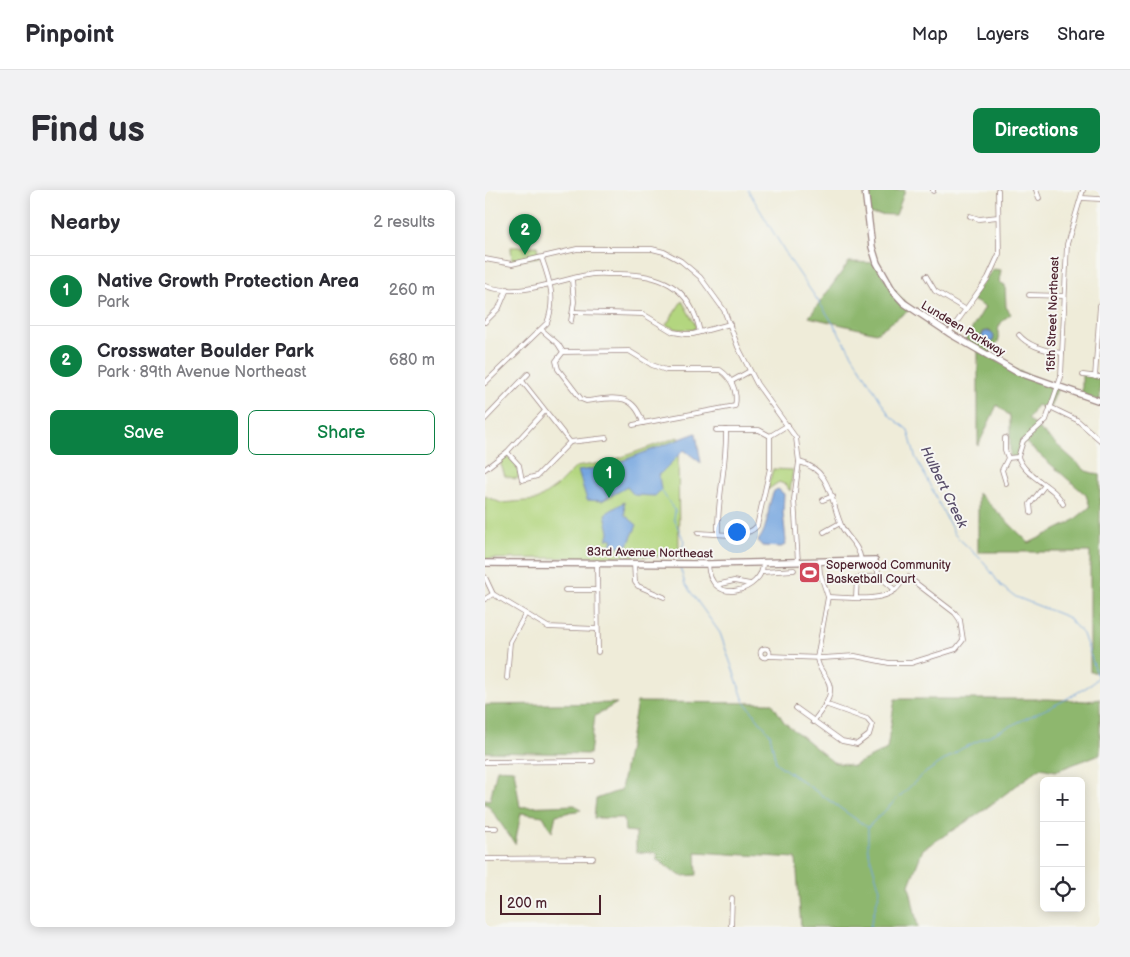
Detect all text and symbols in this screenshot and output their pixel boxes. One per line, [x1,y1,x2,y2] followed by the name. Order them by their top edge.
[25,20,114,49] text: Pinpoint
[912,24,948,45] text: Map
[976,24,1029,45] text: Layers
[1057,24,1105,45] text: Share
[973,108,1100,153] button: Directions
[30,109,145,152] text: Find us
[50,210,120,235] text: Nearby
[373,213,435,232] text: 2 results
[509,214,541,255] pin: 2
[1043,256,1063,372] street label: 15th Street Northeast
[97,270,359,293] text: Native Growth Protection Area
[63,281,69,300] text: 1
[389,281,435,300] text: 260 m
[97,293,129,312] text: Park
[918,298,1008,360] street label: Lundeen Parkway
[97,340,314,363] text: Crosswater Boulder Park
[61,351,71,370] text: 2
[389,351,435,370] text: 680 m
[97,363,306,382] text: Park · 89th Avenue Northeast
[50,410,238,455] button: Save
[248,410,435,455] button: Share
[917,443,972,532] water label: Hulbert Creek
[593,457,625,498] pin: 1
[724,519,750,545] your location
[587,544,714,562] street label: 83rd Avenue Northeast
[826,558,951,587] place label: Soperwood Community Basketball Court
[798,560,822,584] sports icon: Soperwood Community Basketball Court
[1040,777,1085,912] map controls
[1040,777,1085,822] button: +
[1040,822,1085,867] button: −
[1040,867,1085,912] button: locate
[500,892,601,915] scale bar
[507,895,547,912] text: 200 m

